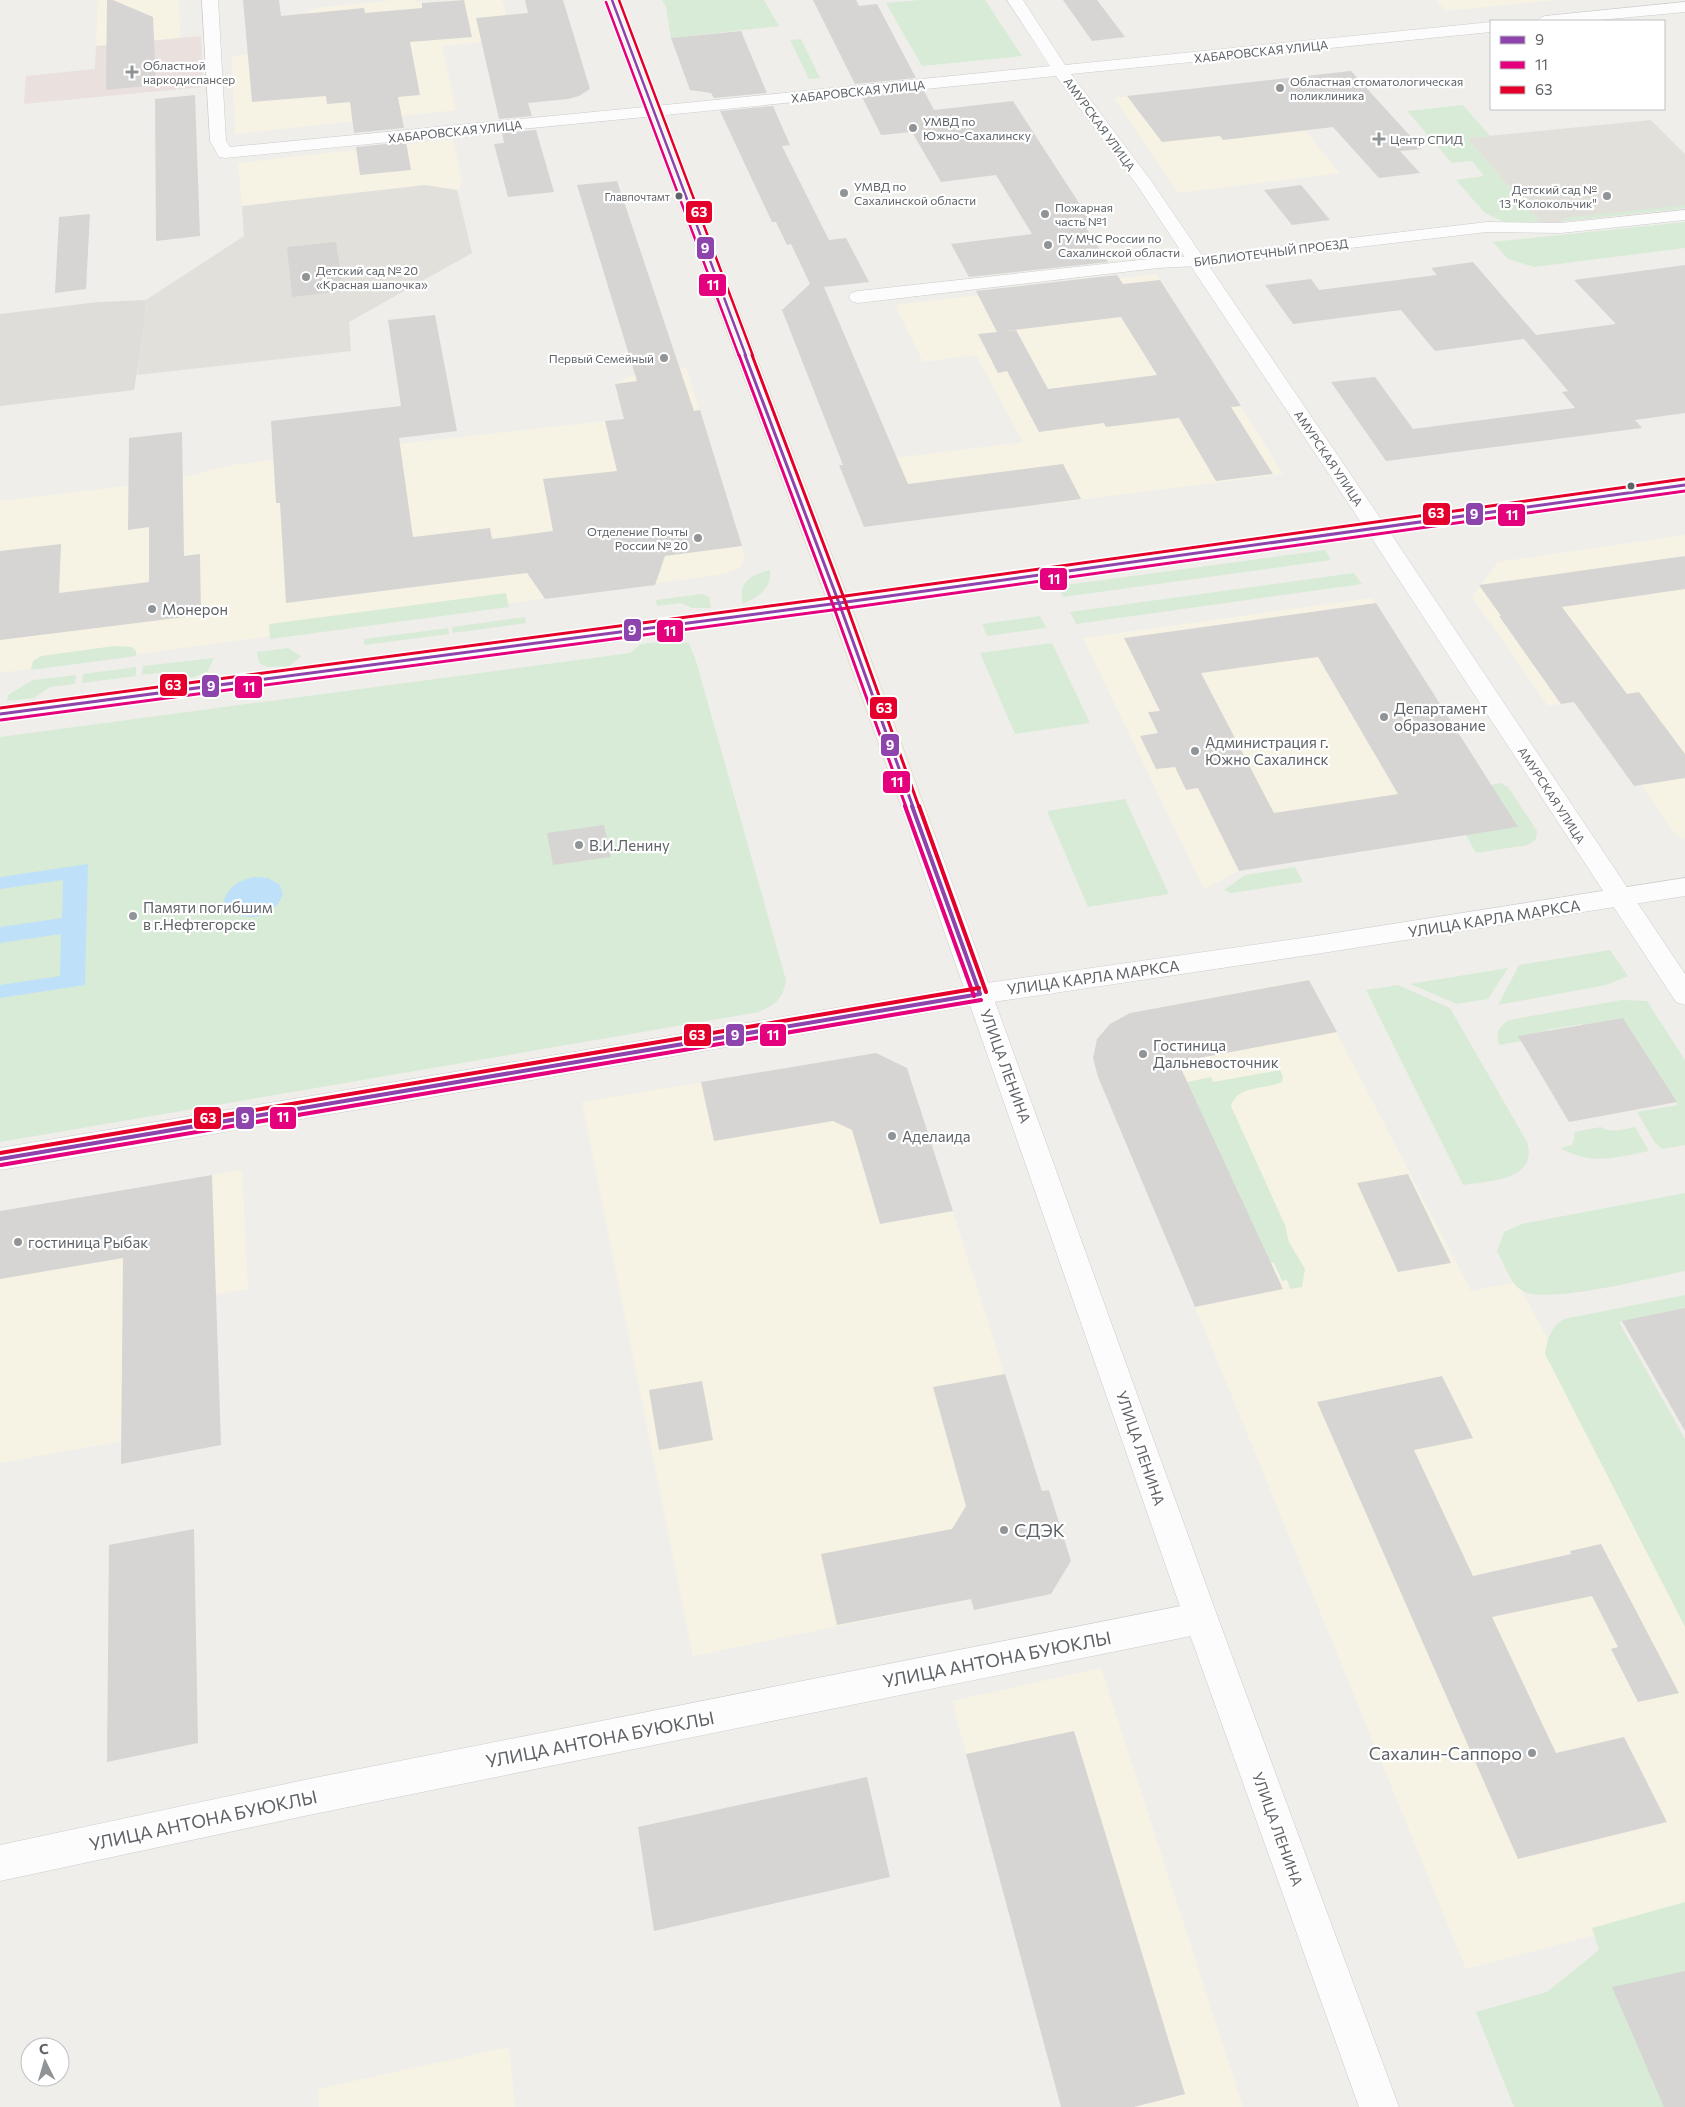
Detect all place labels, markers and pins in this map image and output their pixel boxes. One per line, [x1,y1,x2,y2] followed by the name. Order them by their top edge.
[143,58,235,86] place label: Областной наркодиспансер
[125,65,139,79] marker: Областной наркодиспансер
[1290,74,1463,102] place label: Областная стоматологическая поликлиника
[1274,82,1286,94] marker: Областная стоматологическая поликлиника
[923,114,1031,142] place label: УМВД по Южно-Сахалинску
[907,122,919,134] marker: УМВД по Южно-Сахалинску
[1372,132,1386,146] marker: Центр СПИД
[1390,132,1464,146] place label: Центр СПИД
[854,179,976,207] place label: УМВД по Сахалинской области
[1499,182,1597,210] place label: Детский сад № 13 "Колокольчик"
[838,187,850,199] marker: УМВД по Сахалинской области
[604,190,670,203] place label: Главпочтамт
[1601,190,1613,202] marker: Детский сад № 13 "Колокольчик"
[674,191,684,201] marker: Главпочтамт
[1055,200,1113,228] place label: Пожарная часть №1
[1039,208,1051,220] marker: Пожарная часть №1
[1058,231,1180,259] place label: ГУ МЧС России по Сахалинской области
[1042,239,1054,251] marker: ГУ МЧС России по Сахалинской области
[316,263,428,291] place label: Детский сад № 20 «Красная шапочка»
[300,271,312,283] marker: Детский сад № 20 «Красная шапочка»
[549,351,654,365] place label: Первый Семейный
[658,352,670,364] marker: Первый Семейный
[1626,481,1636,491] unlabelled marker
[587,524,688,552] place label: Отделение Почты России № 20
[692,532,704,544] marker: Отделение Почты России № 20
[162,600,228,618] place label: Монерон
[146,603,158,615] marker: Монерон
[1394,699,1488,734] place label: Департамент образование
[1378,711,1390,723] marker: Департамент образование
[1205,733,1329,768] place label: Администрация г. Южно Сахалинск
[1189,745,1201,757] marker: Администрация г. Южно Сахалинск
[589,836,670,854] place label: В.И.Ленину
[573,839,585,851] marker: В.И.Ленину
[143,898,273,933] place label: Памяти погибшим в г.Нефтегорске
[127,910,139,922] marker: Памяти погибшим в г.Нефтегорске
[1153,1036,1279,1071] place label: Гостиница Дальневосточник
[1137,1048,1149,1060] marker: Гостиница Дальневосточник
[902,1127,971,1145] place label: Аделаида
[886,1130,898,1142] marker: Аделаида
[28,1233,148,1251] place label: гостиница Рыбак
[12,1236,24,1248] marker: гостиница Рыбак
[1014,1519,1065,1541] place label: СДЭК
[998,1524,1010,1536] marker: СДЭК
[1369,1742,1522,1764] place label: Сахалин-Саппоро
[1526,1747,1538,1759] marker: Сахалин-Саппоро

